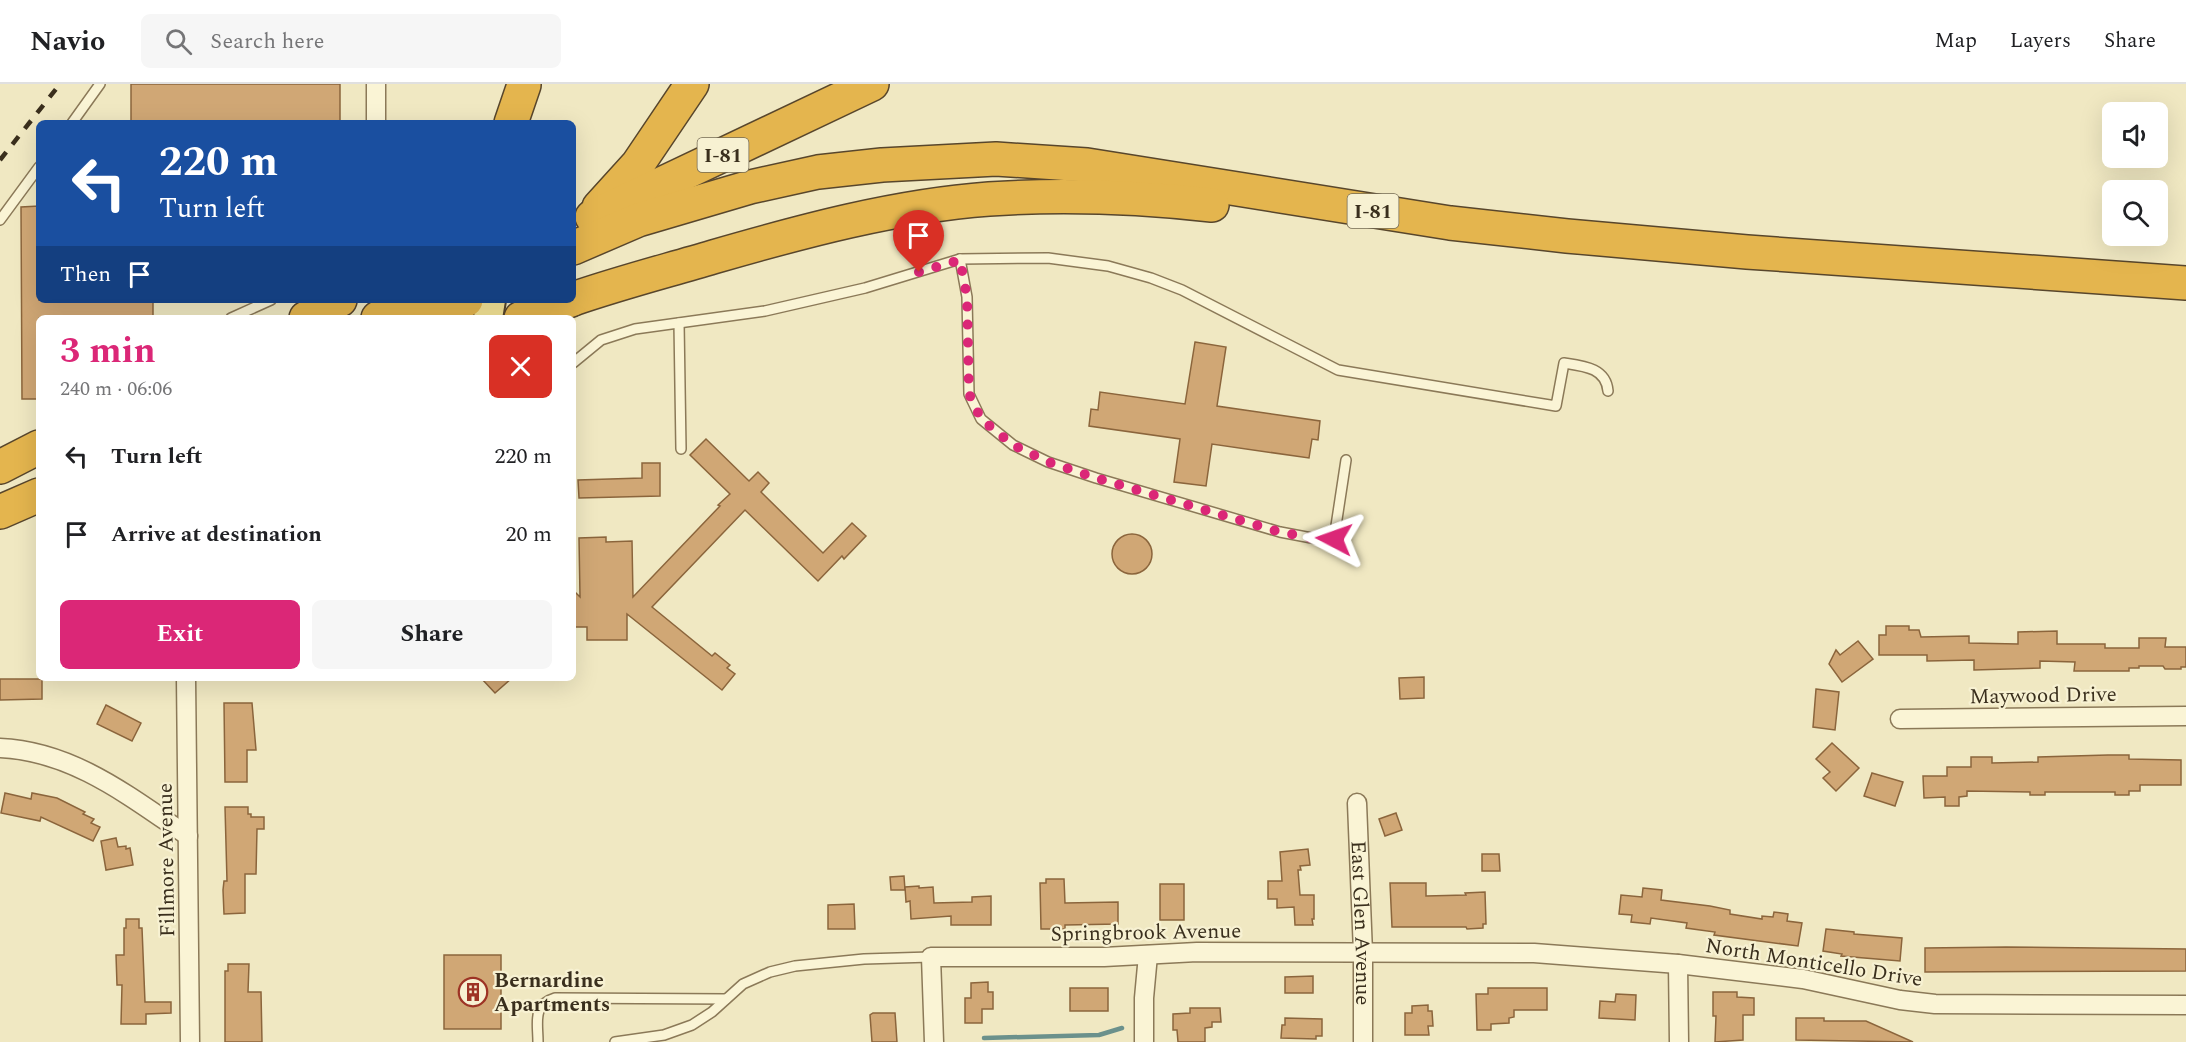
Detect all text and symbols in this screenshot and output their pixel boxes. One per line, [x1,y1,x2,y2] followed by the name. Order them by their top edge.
[141,14,561,68] search box
[30,20,105,63] text: Navio
[162,25,195,58] icon: search
[210,25,324,58] text: Search here
[1935,25,1977,57] text: Map
[2010,25,2071,57] text: Layers
[2104,25,2156,57] text: Share
[2102,102,2168,246] map controls
[2102,102,2168,168] button: sound
[159,131,278,194] text: 220 m
[698,138,748,172] road number: I-81
[60,144,138,222] icon: left
[2102,180,2168,246] button: search
[159,188,265,230] text: Turn left
[1348,194,1398,228] road number: I-81
[893,210,944,272] pin
[902,219,935,252] icon: arrive
[60,258,111,291] text: Then
[123,258,156,291] icon: arrive
[60,324,156,379] text: 3 min
[489,335,552,398] button: close
[60,374,172,404] text: 240 m · 06:06
[60,440,93,473] icon: left
[111,440,203,473] text: Turn left
[495,440,552,473] text: 220 m
[1302,507,1366,571] position arrow
[60,518,93,551] icon: arrive
[111,518,322,551] text: Arrive at destination
[506,518,552,551] text: 20 m
[60,600,300,669] button: Exit
[312,600,552,669] button: Share
[1969,679,2117,713] street label: Maywood Drive
[150,783,184,937] street label: Fillmore Avenue
[1342,840,1378,1005] street label: East Glen Avenue
[1050,915,1242,951] street label: Springbrook Avenue
[1703,930,1925,996] street label: North Monticello Drive
[494,965,610,1021] place label: Bernardine Apartments
[457,976,489,1008] building icon: Bernardine Apartments

